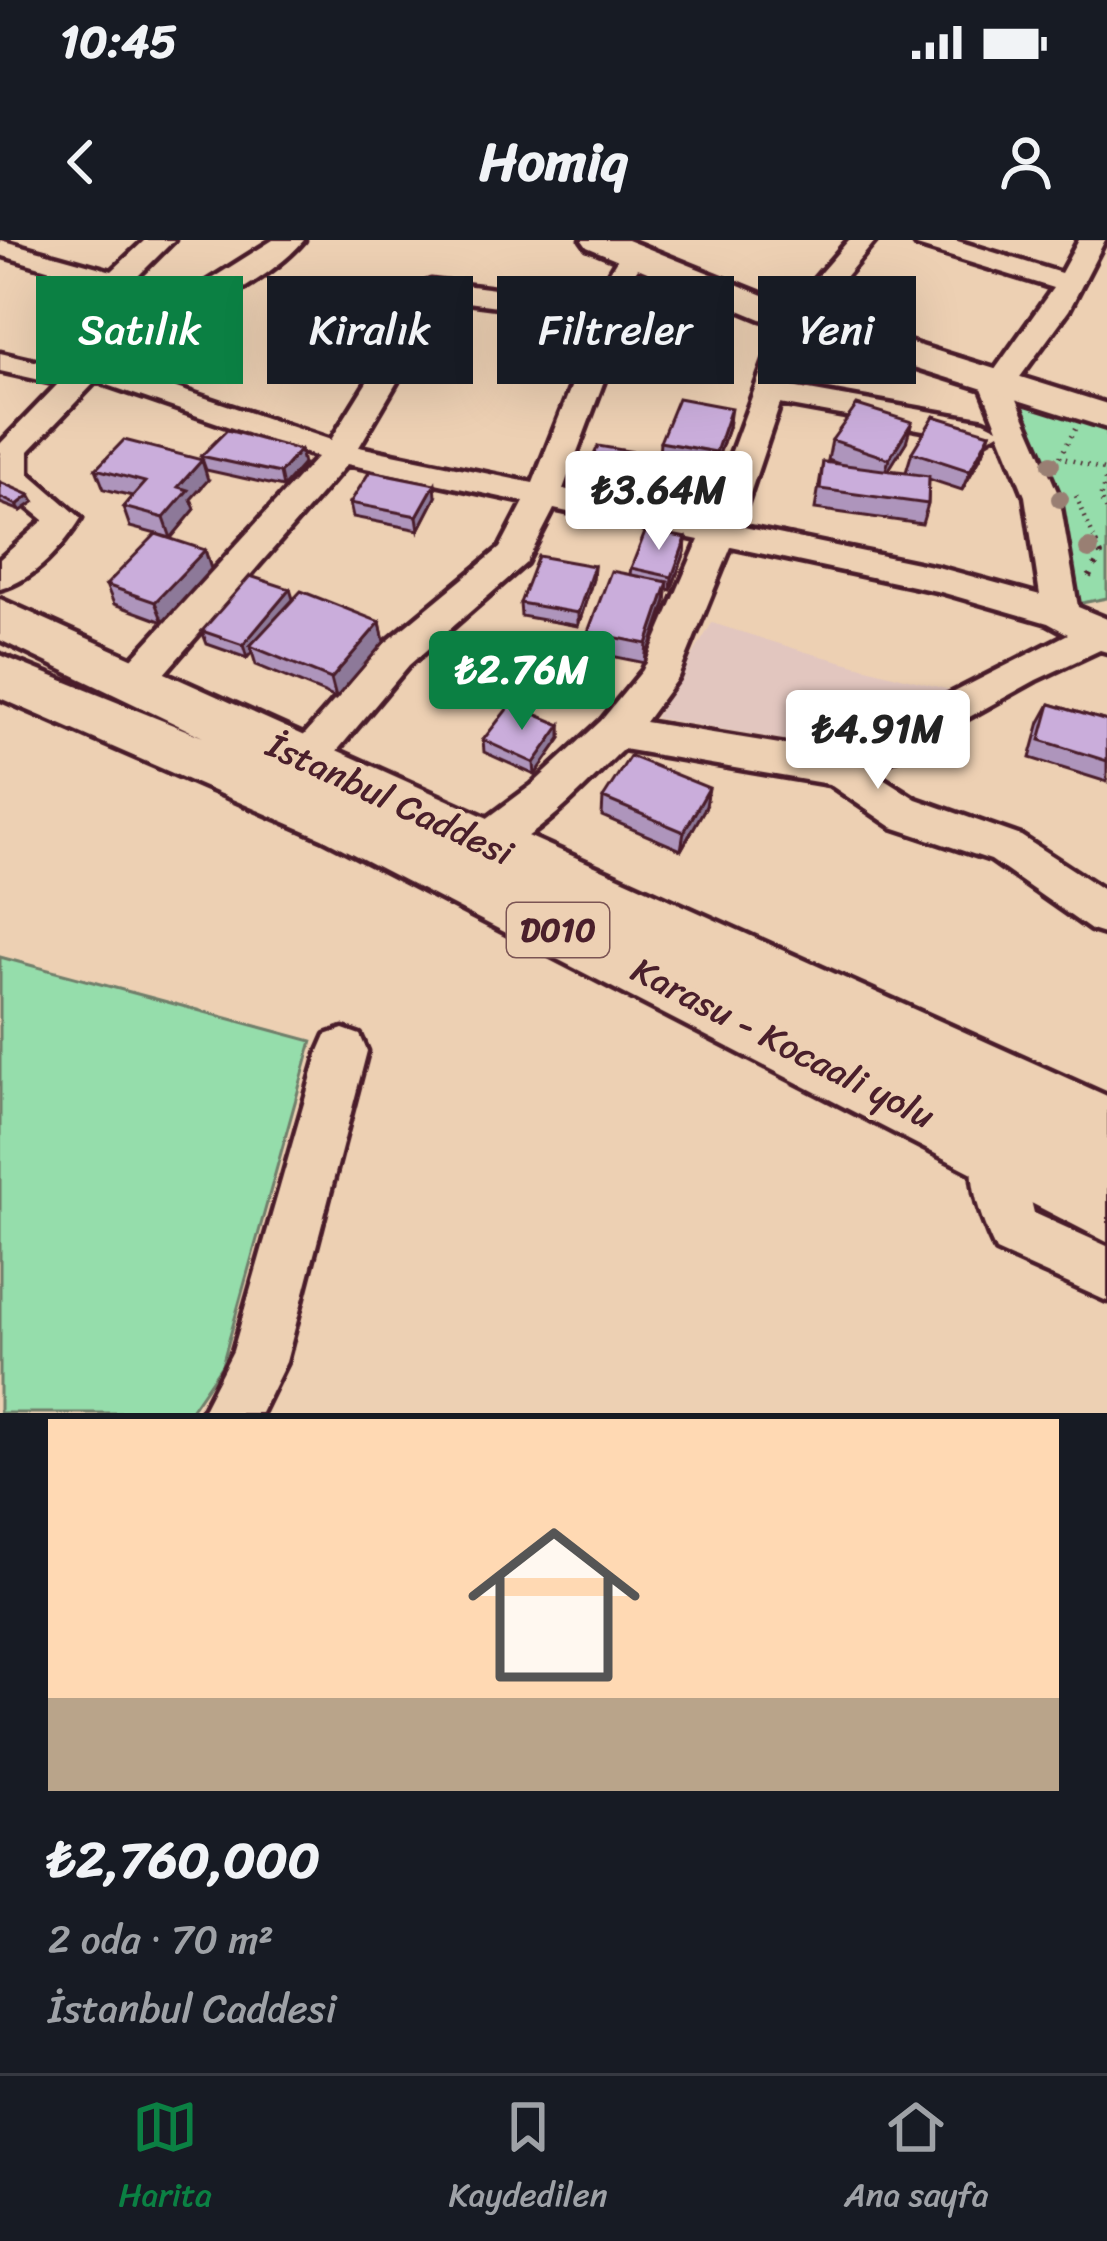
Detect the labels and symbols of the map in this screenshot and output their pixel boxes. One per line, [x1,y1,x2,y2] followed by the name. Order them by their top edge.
[561,451,757,553] pin: ₺3.64M
[424,631,620,733] pin: ₺2.76M
[780,690,976,792] pin: ₺4.91M
[255,713,525,885] street label: İstanbul Caddesi
[507,903,609,957] road number: D010
[620,939,946,1147] street label: Karasu - Kocaali yolu

